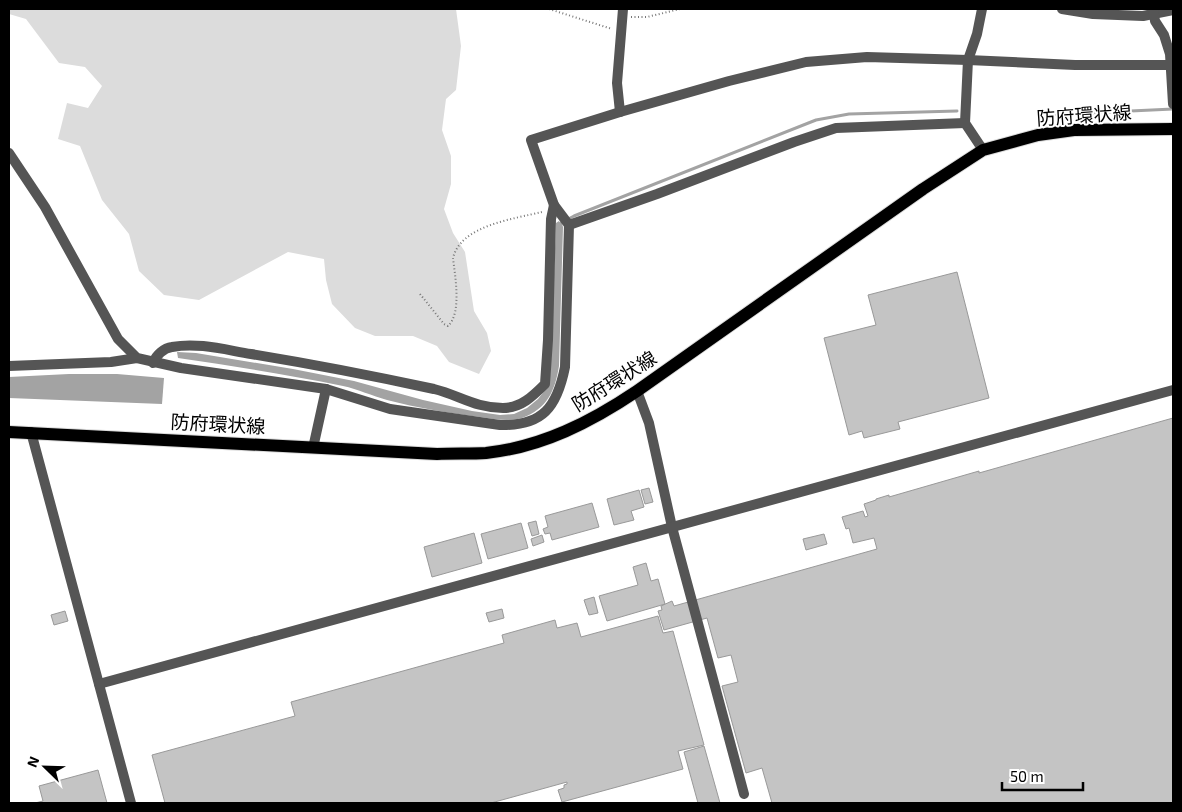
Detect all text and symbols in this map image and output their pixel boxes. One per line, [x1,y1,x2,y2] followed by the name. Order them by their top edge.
[1036,100,1132,129] street label: 防府環状線
[567,346,660,416] street label: 防府環状線
[170,410,266,437] street label: 防府環状線
[20,742,70,792] north arrow
[23,754,42,770] text: N
[1002,760,1083,792] scale bar
[1010,767,1044,785] text: 50 m

